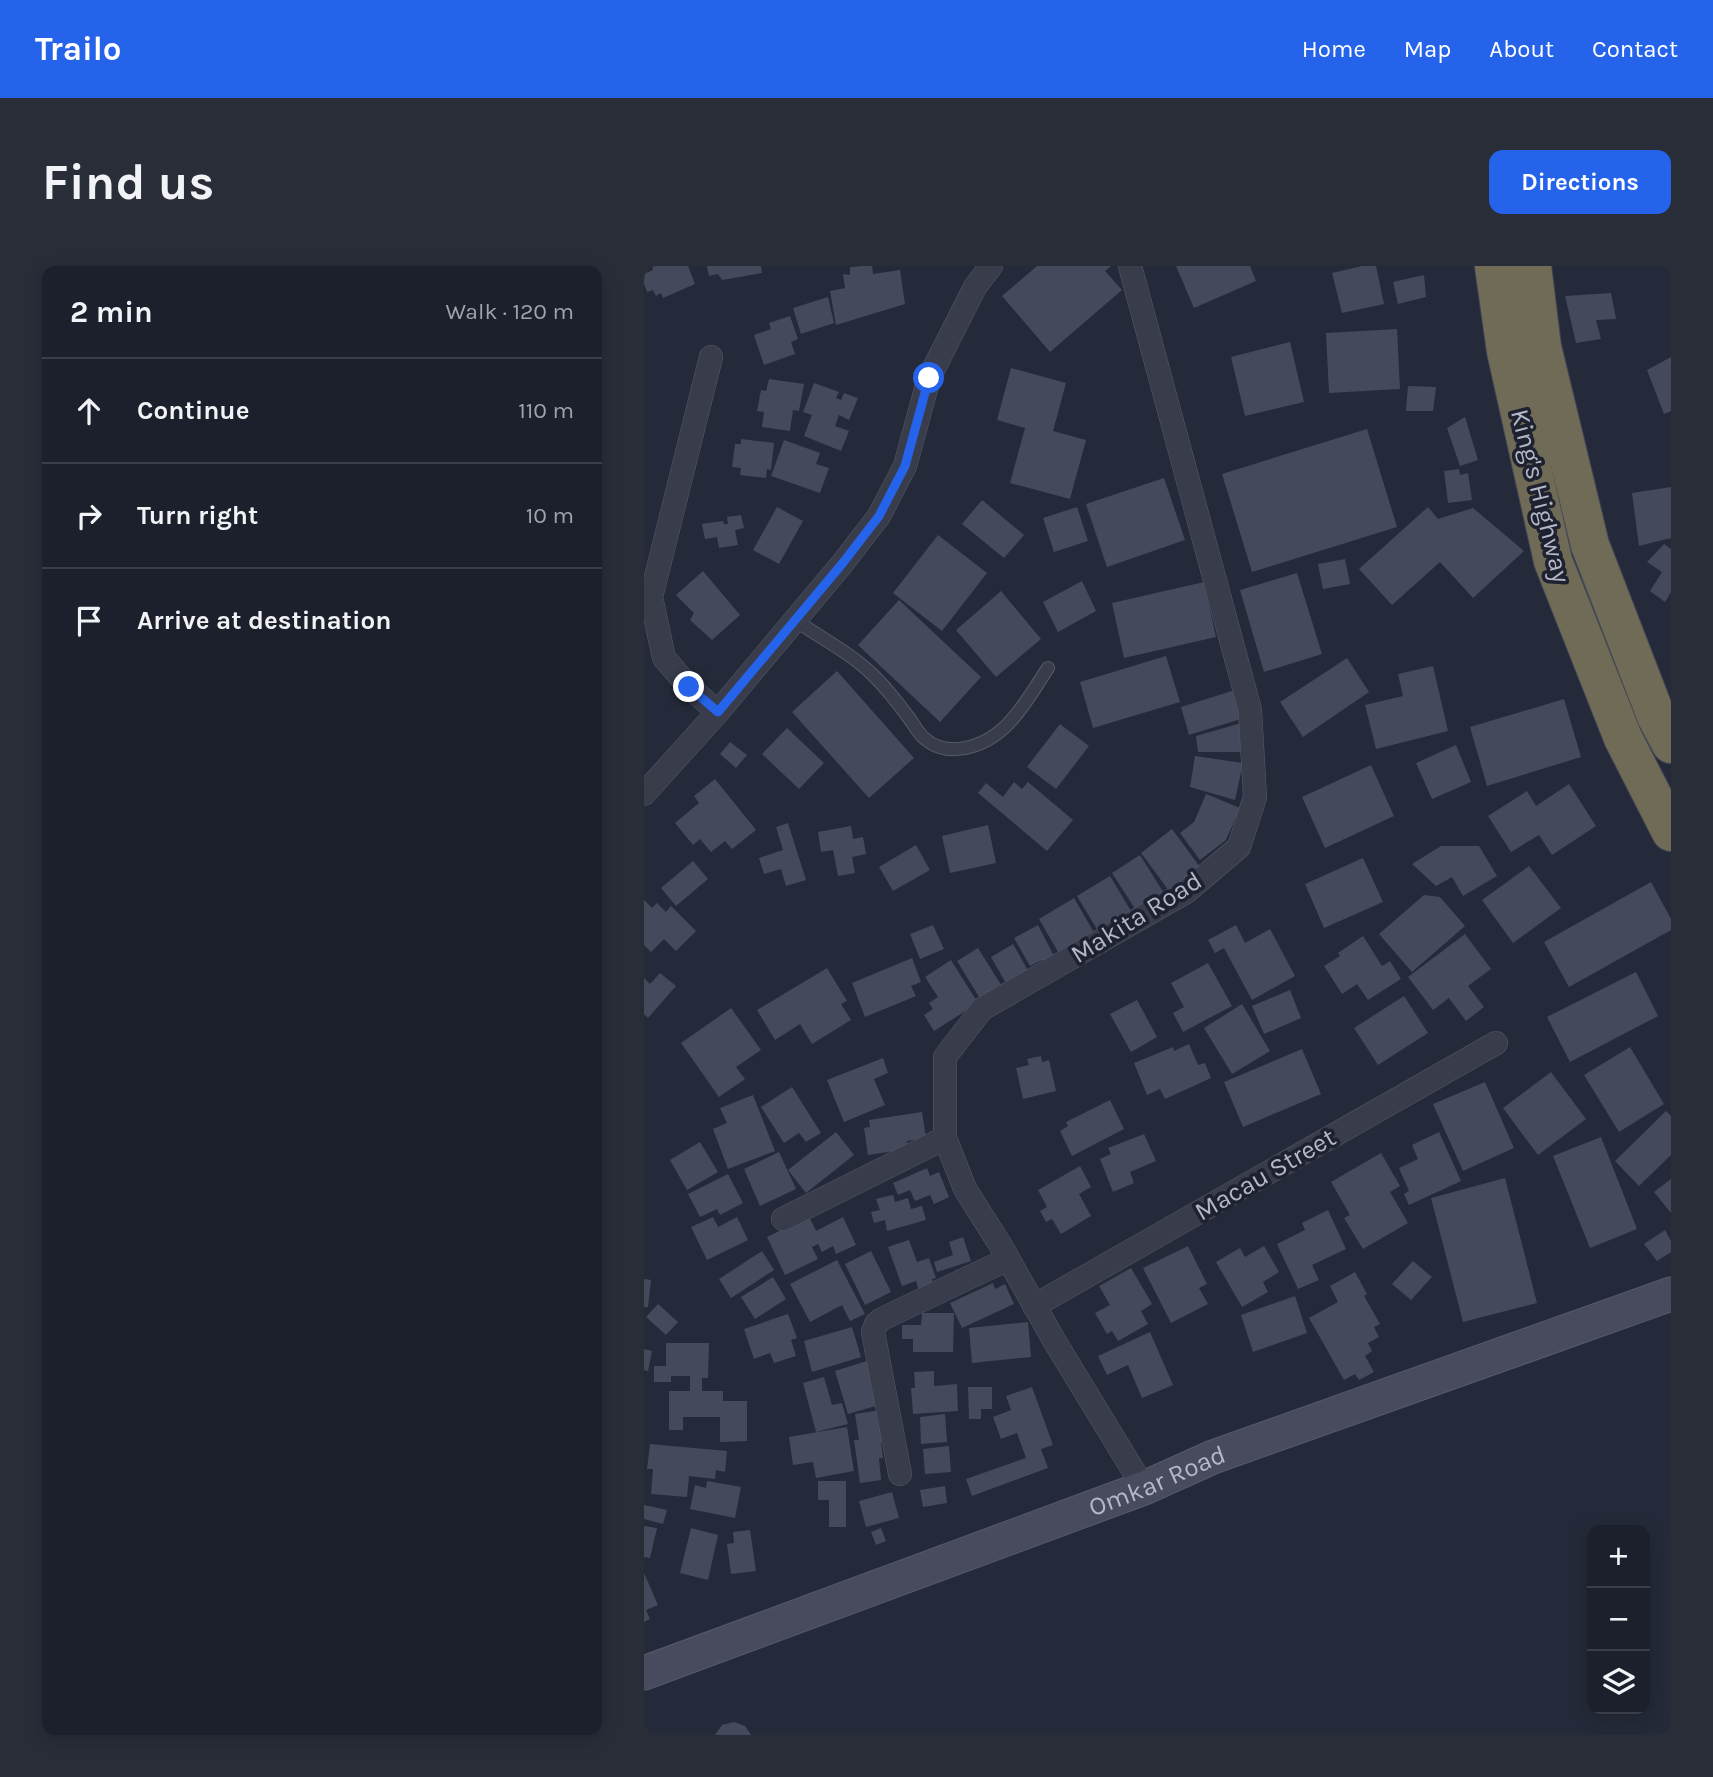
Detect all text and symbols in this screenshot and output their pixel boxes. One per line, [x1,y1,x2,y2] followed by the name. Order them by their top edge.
[35,30,122,68] text: Trailo
[1302,35,1366,63] text: Home
[1404,35,1451,63] text: Map
[1489,35,1554,63] text: About
[1592,35,1678,63] text: Contact
[1489,150,1671,214] button: Directions
[42,154,214,211] text: Find us
[70,294,153,330] text: 2 min
[446,298,574,325] text: Walk · 120 m
[913,362,944,393] route start
[70,392,108,430] icon: ahead
[137,395,249,426] text: Continue
[518,397,574,424] text: 110 m
[1504,406,1577,586] street label: King's Highway
[70,497,108,535] icon: right
[137,500,258,531] text: Turn right
[526,502,574,529] text: 10 m
[70,602,108,640] icon: arrive
[137,605,391,636] text: Arrive at destination
[673,671,704,702] route end
[1065,865,1208,970] street label: Makita Road
[1189,1122,1341,1227] street label: Macau Street
[1084,1439,1230,1523] street label: Omkar Road
[1587,1525,1650,1714] map controls
[1587,1525,1650,1588] button: +
[1587,1588,1650,1651] button: −
[1587,1651,1650,1714] button: layers

